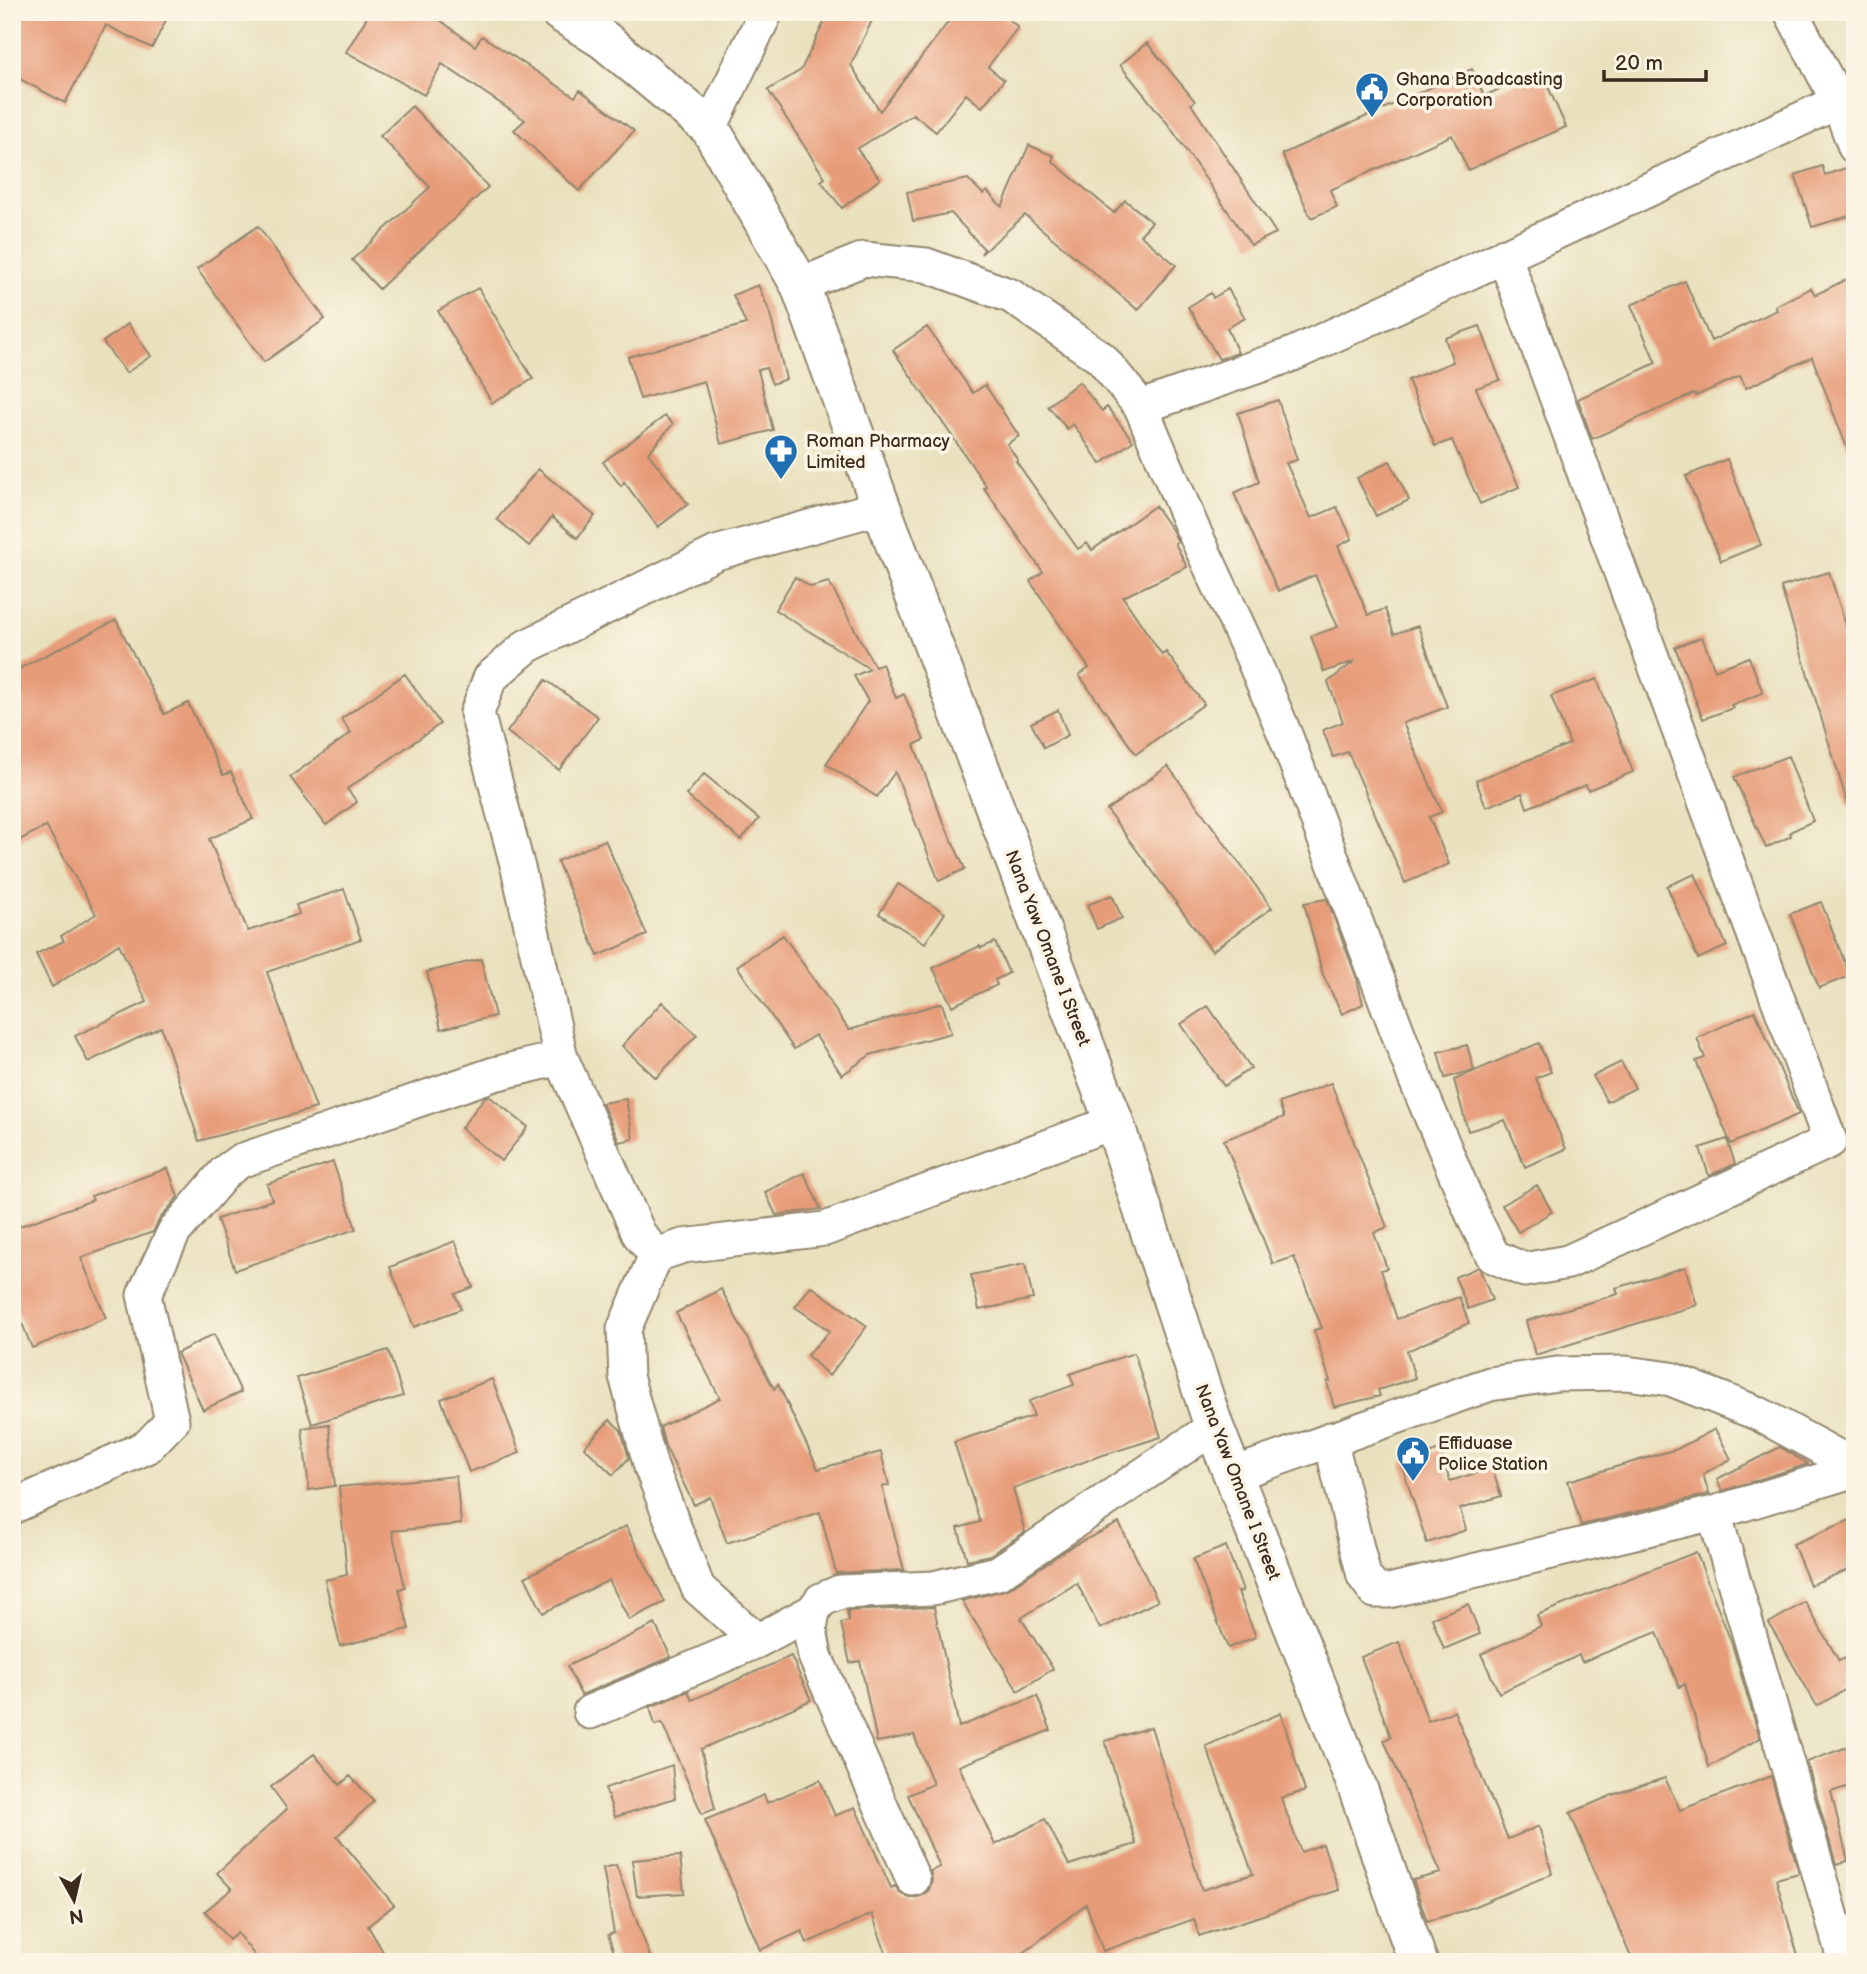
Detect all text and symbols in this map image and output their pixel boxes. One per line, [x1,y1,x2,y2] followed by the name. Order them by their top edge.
[1604,38,1706,82] scale bar
[1615,51,1663,76] text: 20 m
[1396,69,1563,111] place label: Ghana Broadcasting Corporation
[1353,70,1391,119] public building icon: Ghana Broadcasting Corporation
[806,431,951,473] place label: Roman Pharmacy Limited
[762,432,800,481] pharmacy icon: Roman Pharmacy Limited
[1000,847,1095,1049] street label: Nana Yaw Omane I Street
[1190,1381,1285,1583] street label: Nana Yaw Omane I Street
[1438,1433,1548,1475] place label: Effiduase Police Station
[1394,1434,1432,1483] public building icon: Effiduase Police Station
[38,1866,108,1936] north arrow
[67,1903,85,1928] text: N

